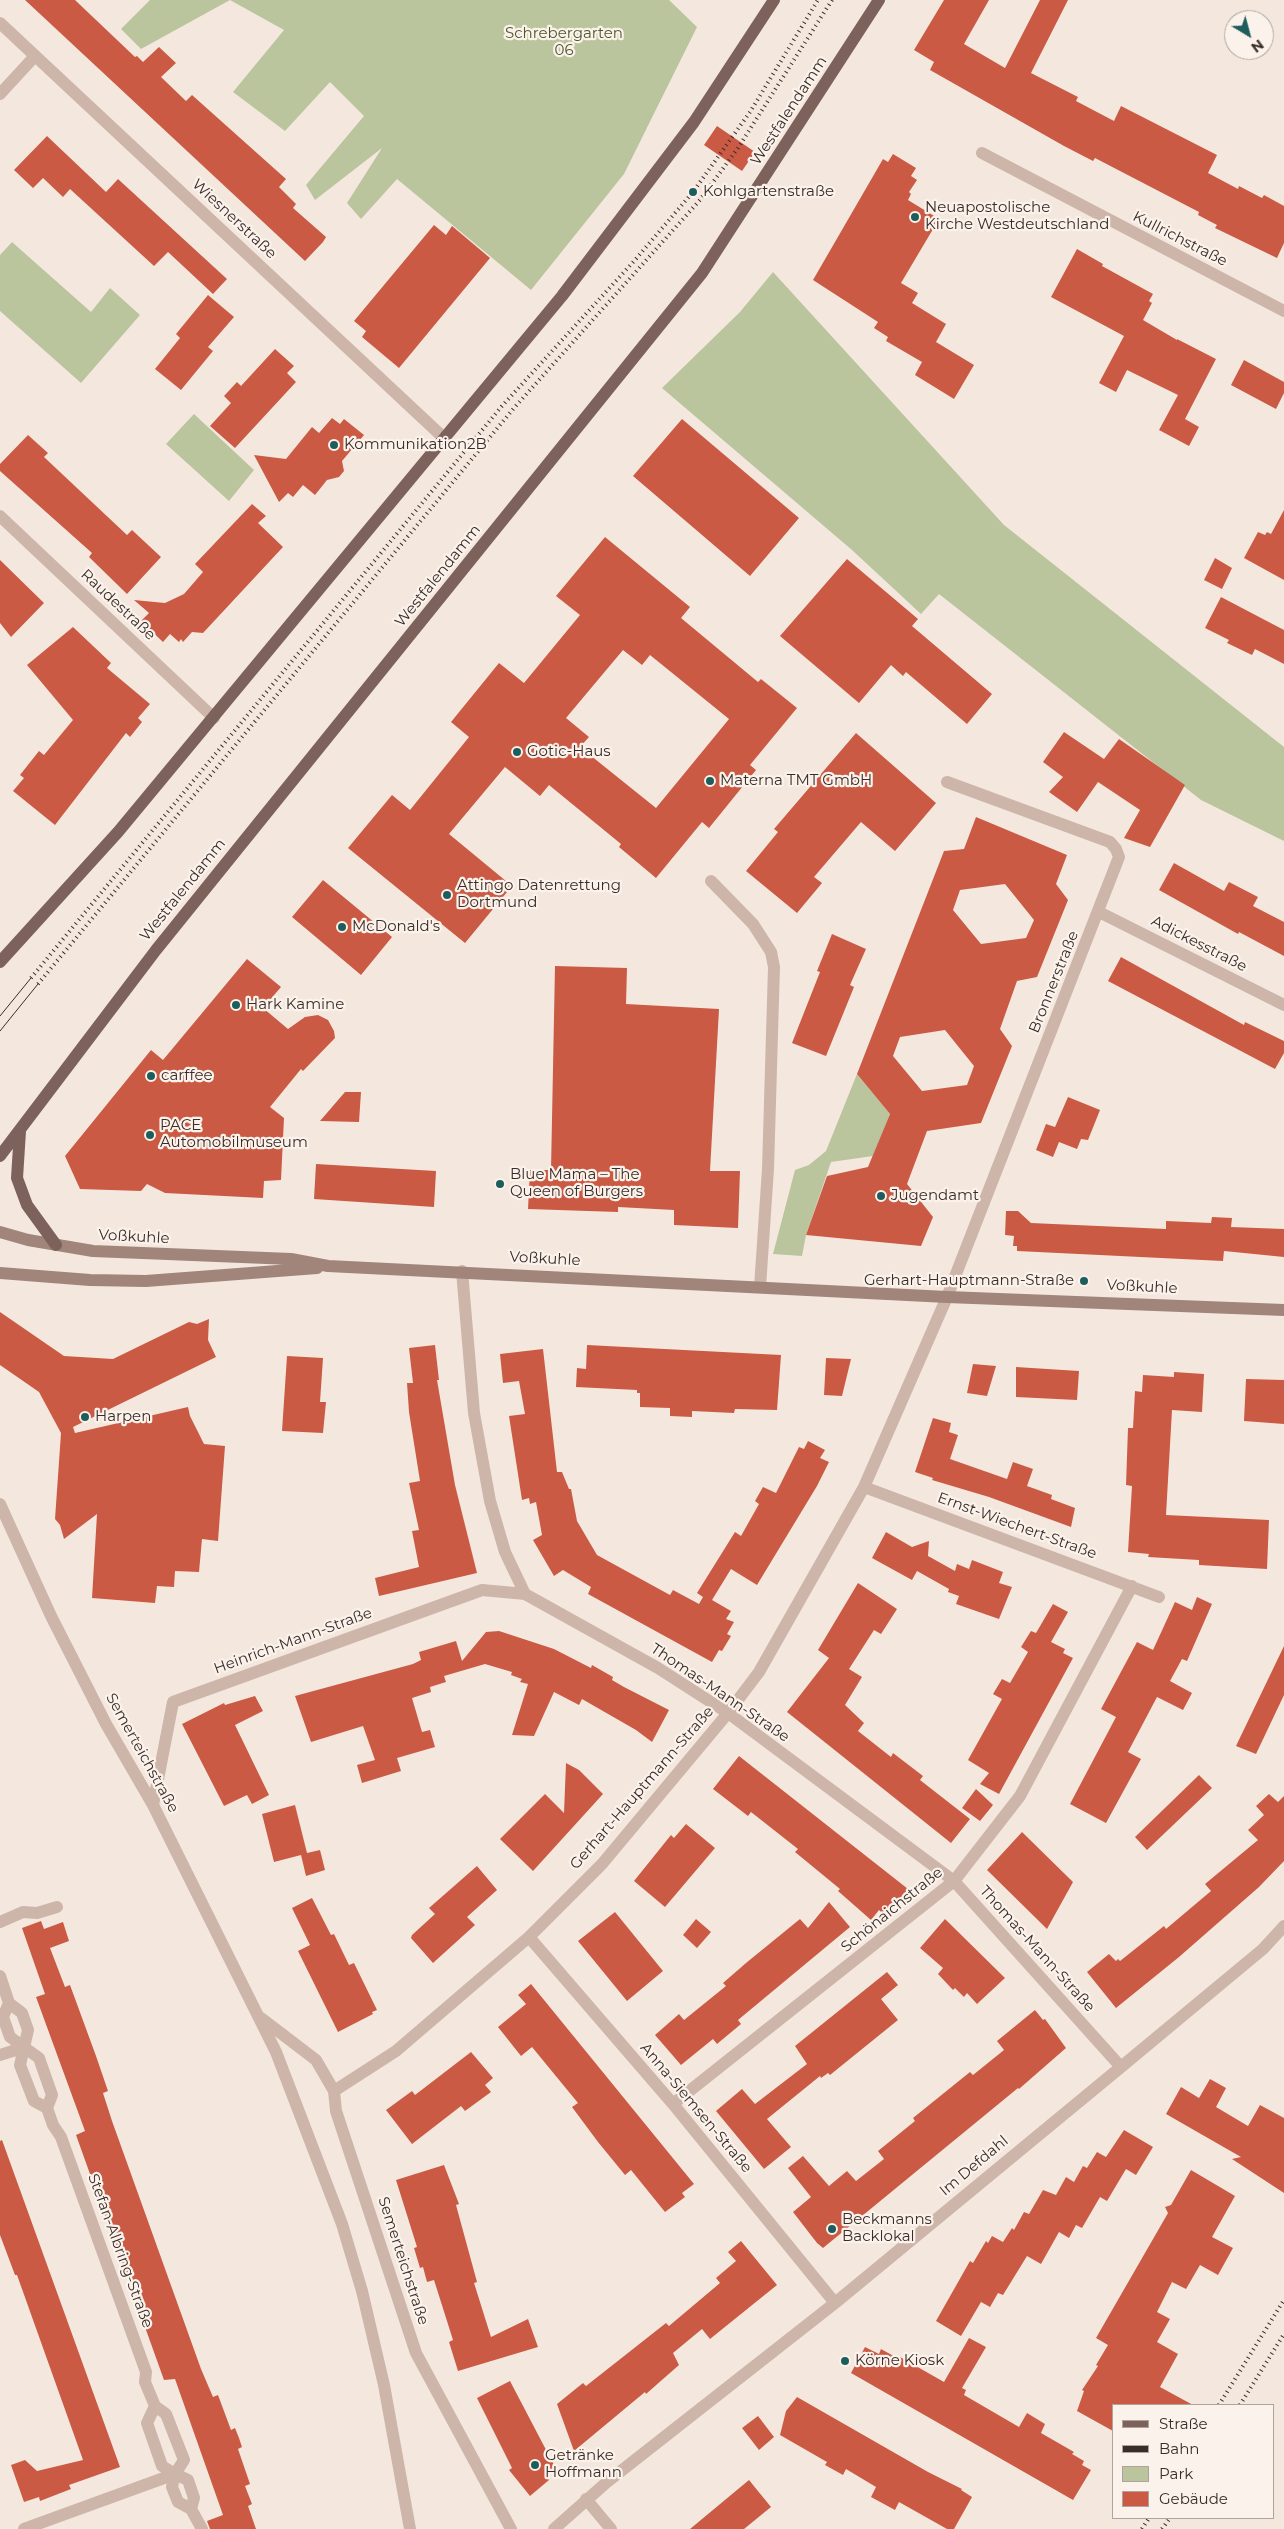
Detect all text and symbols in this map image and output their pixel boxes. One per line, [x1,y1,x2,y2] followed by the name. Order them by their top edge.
[1224,10,1274,60] north arrow
[505,25,623,60] park label: Schrebergarten 06
[1247,36,1267,57] text: N
[747,53,831,169] street label: Westfalendamm
[188,175,280,263] street label: Wiesnerstraße
[703,183,834,201] place label: Kohlgartenstraße
[687,186,699,198] marker: Kohlgartenstraße
[925,199,1109,234] place label: Neuapostolische Kirche Westdeutschland
[1130,207,1230,271] street label: Kullrichstraße
[909,211,921,223] marker: Neuapostolische Kirche Westdeutschland
[344,436,487,454] place label: Kommunikation2B
[328,439,340,451] marker: Kommunikation2B
[391,521,485,631] street label: Westfalendamm
[77,566,159,644] street label: Raudestraße
[527,743,611,761] place label: Gotic-Haus
[511,746,523,758] marker: Gotic-Haus
[720,772,872,790] place label: Materna TMT GmbH
[704,775,716,787] marker: Materna TMT GmbH
[136,835,230,945] street label: Westfalendamm
[457,877,621,912] place label: Attingo Datenrettung Dortmund
[441,889,453,901] marker: Attingo Datenrettung Dortmund
[1148,912,1250,976] street label: Adickesstraße
[352,918,440,936] place label: McDonald's
[336,921,348,933] marker: McDonald's
[1025,928,1083,1036] street label: Bronnerstraße
[246,996,344,1014] place label: Hark Kamine
[230,999,242,1011] marker: Hark Kamine
[161,1067,212,1085] place label: carffee
[145,1070,157,1082] marker: carffee
[160,1117,308,1152] place label: PACE Automobilmuseum
[144,1129,156,1141] marker: PACE Automobilmuseum
[510,1166,643,1201] place label: Blue Mama – The Queen of Burgers
[494,1178,506,1190] marker: Blue Mama – The Queen of Burgers
[891,1187,979,1205] place label: Jugendamt
[875,1190,887,1202] marker: Jugendamt
[98,1226,170,1248] street label: Voßkuhle
[509,1248,581,1270] street label: Voßkuhle
[864,1272,1074,1290] place label: Gerhart-Hauptmann-Straße
[1078,1275,1090,1287] marker: Gerhart-Hauptmann-Straße
[1106,1276,1178,1298] street label: Voßkuhle
[95,1408,151,1426] place label: Harpen
[79,1411,91,1423] marker: Harpen
[935,1489,1099,1563] street label: Ernst-Wiechert-Straße
[211,1604,375,1678] street label: Heinrich-Mann-Straße
[647,1640,793,1746] street label: Thomas-Mann-Straße
[102,1690,182,1816] street label: Semerteichstraße
[566,1703,718,1873] street label: Gerhart-Hauptmann-Straße
[838,1864,946,1956] street label: Schönaichstraße
[976,1882,1098,2016] street label: Thomas-Mann-Straße
[636,2039,756,2177] street label: Anna-Siemsen-Straße
[936,2132,1012,2200] street label: Im Defdahl
[84,2171,156,2331] street label: Stefan-Albring-Straße
[374,2195,432,2327] street label: Semerteichstraße
[842,2211,932,2246] place label: Beckmanns Backlokal
[826,2223,838,2235] marker: Beckmanns Backlokal
[855,2352,944,2370] place label: Körne Kiosk
[839,2355,851,2367] marker: Körne Kiosk
[1112,2404,1274,2519] legend
[1159,2414,1208,2433] text: Straße
[1159,2439,1199,2458] text: Bahn
[545,2447,622,2482] place label: Getränke Hoffmann
[529,2459,541,2471] marker: Getränke Hoffmann
[1159,2464,1193,2483] text: Park
[1159,2489,1228,2508] text: Gebäude

